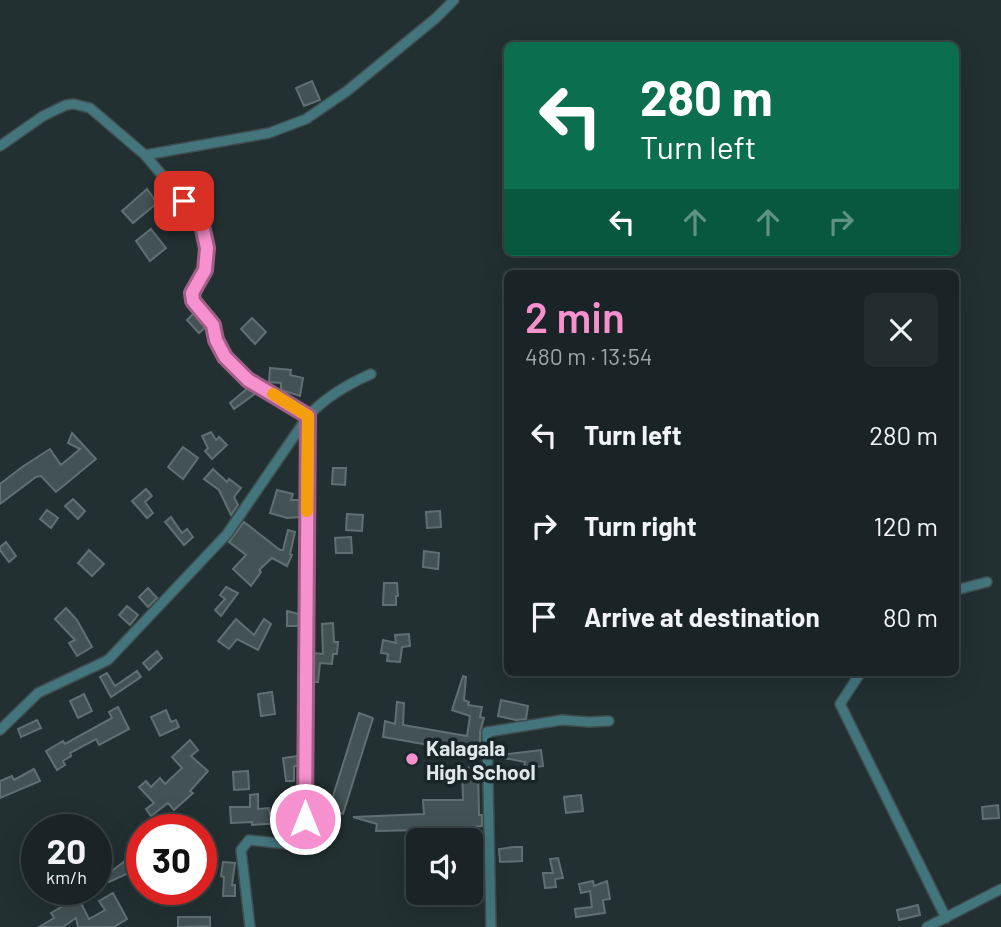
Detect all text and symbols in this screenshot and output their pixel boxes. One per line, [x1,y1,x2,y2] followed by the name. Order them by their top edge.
[640,67,773,126] text: 280 m
[525,70,616,161] icon: left
[640,127,757,165] text: Turn left
[154,171,214,231] pin
[165,182,203,220] icon: arrive
[603,203,641,241] icon: left
[676,203,714,241] icon: ahead
[749,203,787,241] icon: ahead
[822,203,860,241] icon: right
[525,291,625,341] text: 2 min
[864,293,938,367] button: close
[525,342,653,370] text: 480 m · 13:54
[525,416,563,454] icon: left
[584,419,682,450] text: Turn left
[869,419,938,450] text: 280 m
[525,507,563,545] icon: right
[584,510,697,541] text: Turn right
[874,510,938,541] text: 120 m
[525,598,563,636] icon: arrive
[584,601,820,632] text: Arrive at destination
[883,601,938,632] text: 80 m
[426,735,536,784] place label: Kalagala High School
[404,751,420,767] marker: Kalagala High School
[268,782,342,856] position arrow
[126,814,217,905] speed limit sign: 30
[406,828,483,905] map controls
[406,828,483,905] button: sound
[47,829,86,871] text: 20
[46,866,87,888] text: km/h

